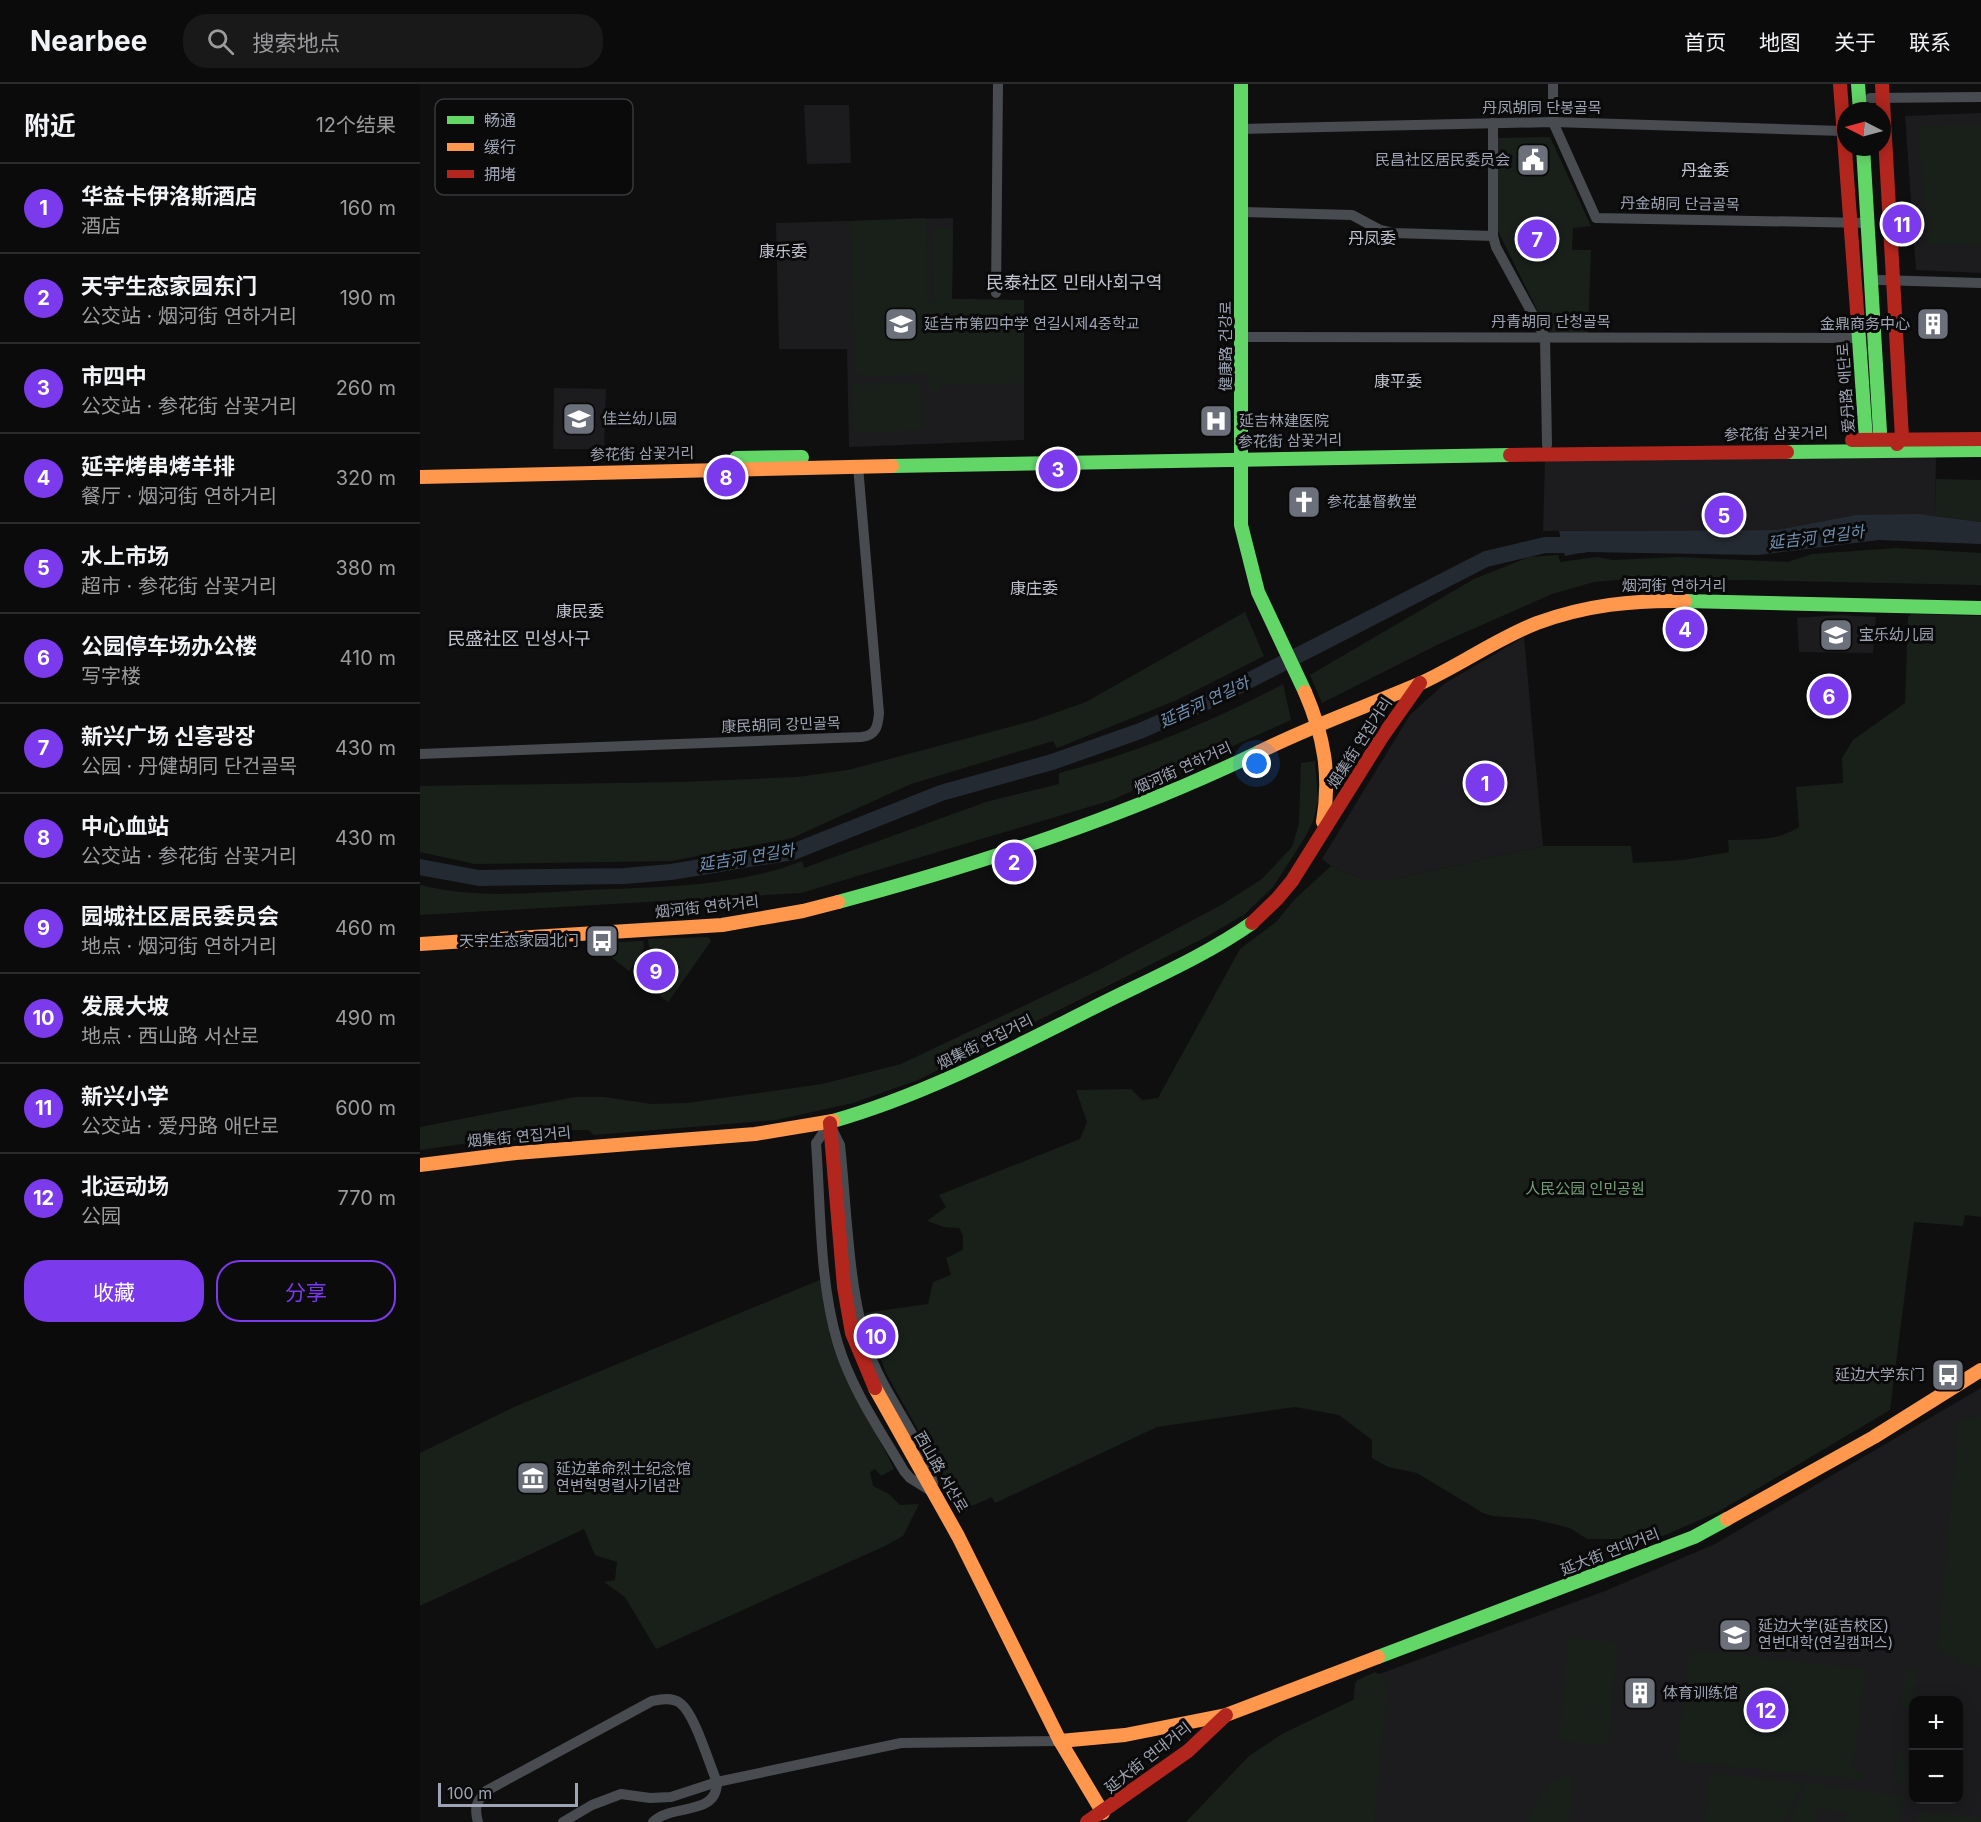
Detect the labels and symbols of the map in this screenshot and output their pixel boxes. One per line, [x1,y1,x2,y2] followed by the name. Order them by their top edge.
[1482,98,1602,117] street label: 丹凤胡同 단봉골목
[435,99,633,195] legend
[1837,102,1891,156] north arrow
[484,110,516,130] text: 畅通
[484,137,516,157] text: 缓行
[1515,142,1551,178] public building icon: 民昌社区居民委员会
[1375,150,1510,169] place label: 民昌社区居民委员会
[1681,160,1729,180] district label: 丹金委
[484,164,516,184] text: 拥堵
[1620,193,1740,214] street label: 丹金胡同 단금골목
[1882,202,1922,246] pin: 11
[1518,216,1556,262] pin: 7
[1348,228,1396,248] district label: 丹凤委
[759,241,807,261] district label: 康乐委
[986,272,1162,293] district label: 民泰社区 민태사회구역
[1216,301,1235,391] street label: 健康路 건강로
[883,306,919,342] school or university icon: 延吉市第四中学 연길시제4중학교
[1915,306,1951,342] building icon: 金鼎商务中心
[1491,312,1611,331] street label: 丹青胡同 단청골목
[924,314,1140,333] place label: 延吉市第四中学 연길시제4중학교
[1820,314,1910,333] place label: 金鼎商务中心
[1833,342,1858,434] street label: 爱丹路 애단로
[1374,371,1422,391] district label: 康平委
[561,401,597,437] school or university icon: 佳兰幼儿园
[1198,403,1234,439] hospital icon: 延吉林建医院
[602,409,677,428] place label: 佳兰幼儿园
[1239,411,1329,430] place label: 延吉林建医院
[1724,423,1828,444] street label: 参花街 삼꽃거리
[1238,430,1342,451] street label: 参花街 삼꽃거리
[590,443,694,464] street label: 参花街 삼꽃거리
[1038,446,1078,492] pin: 3
[706,454,746,500] pin: 8
[1286,484,1322,520] church icon: 参花基督教堂
[1327,492,1417,511] place label: 参花基督教堂
[1704,492,1744,538] pin: 5
[1767,521,1867,553] water label: 延吉河 연길하
[1622,576,1726,595] street label: 烟河街 연하거리
[1010,578,1058,598] district label: 康庄委
[556,601,604,621] district label: 康民委
[1666,606,1704,652] pin: 4
[1818,617,1854,653] school or university icon: 宝乐幼儿园
[1859,625,1934,644] place label: 宝乐幼儿园
[447,628,591,649] district label: 民盛社区 민성사구
[1156,672,1254,731] water label: 延吉河 연길하
[1810,674,1848,718] pin: 6
[1323,694,1396,792] street label: 烟集街 연집거리
[721,713,841,736] street label: 康民胡同 강민골목
[1131,738,1234,797] street label: 烟河街 연하거리
[1242,749,1271,778] your location
[1466,760,1504,806] pin: 1
[697,839,798,874] water label: 延吉河 연길하
[994,840,1034,884] pin: 2
[654,892,760,921] street label: 烟河街 연하거리
[584,923,620,959] bus stop icon: 天宇生态家园北门
[459,931,579,950] place label: 天宇生态家园北门
[636,948,676,994] pin: 9
[934,1010,1036,1073] street label: 烟集街 연집거리
[466,1122,572,1151] street label: 烟集街 연집거리
[1525,1179,1645,1198] park label: 人民公园 인민공원
[856,1314,896,1358] pin: 10
[1930,1357,1966,1393] bus stop icon: 延边大学东门
[1835,1365,1925,1384] place label: 延边大学东门
[911,1428,972,1516] street label: 西山路 서산로
[556,1459,691,1495] place label: 延边革命烈士纪念馆 연변혁명렬사기념관
[515,1460,551,1496] museum icon: 延边革命烈士纪念馆 연변혁명렬사기념관
[1558,1524,1662,1579] street label: 延大街 연대거리
[1758,1616,1893,1652] place label: 延边大学(延吉校区) 연변대학(연길캠퍼스)
[1717,1617,1753,1653] school or university icon: 延边大学(延吉校区) 연변대학(연길캠퍼스)
[1622,1675,1658,1711] building icon: 体育训练馆
[1663,1683,1738,1702] place label: 体育训练馆
[1746,1688,1786,1732] pin: 12
[1101,1718,1195,1797] street label: 延大街 연대거리
[438,1780,578,1808] scale bar

